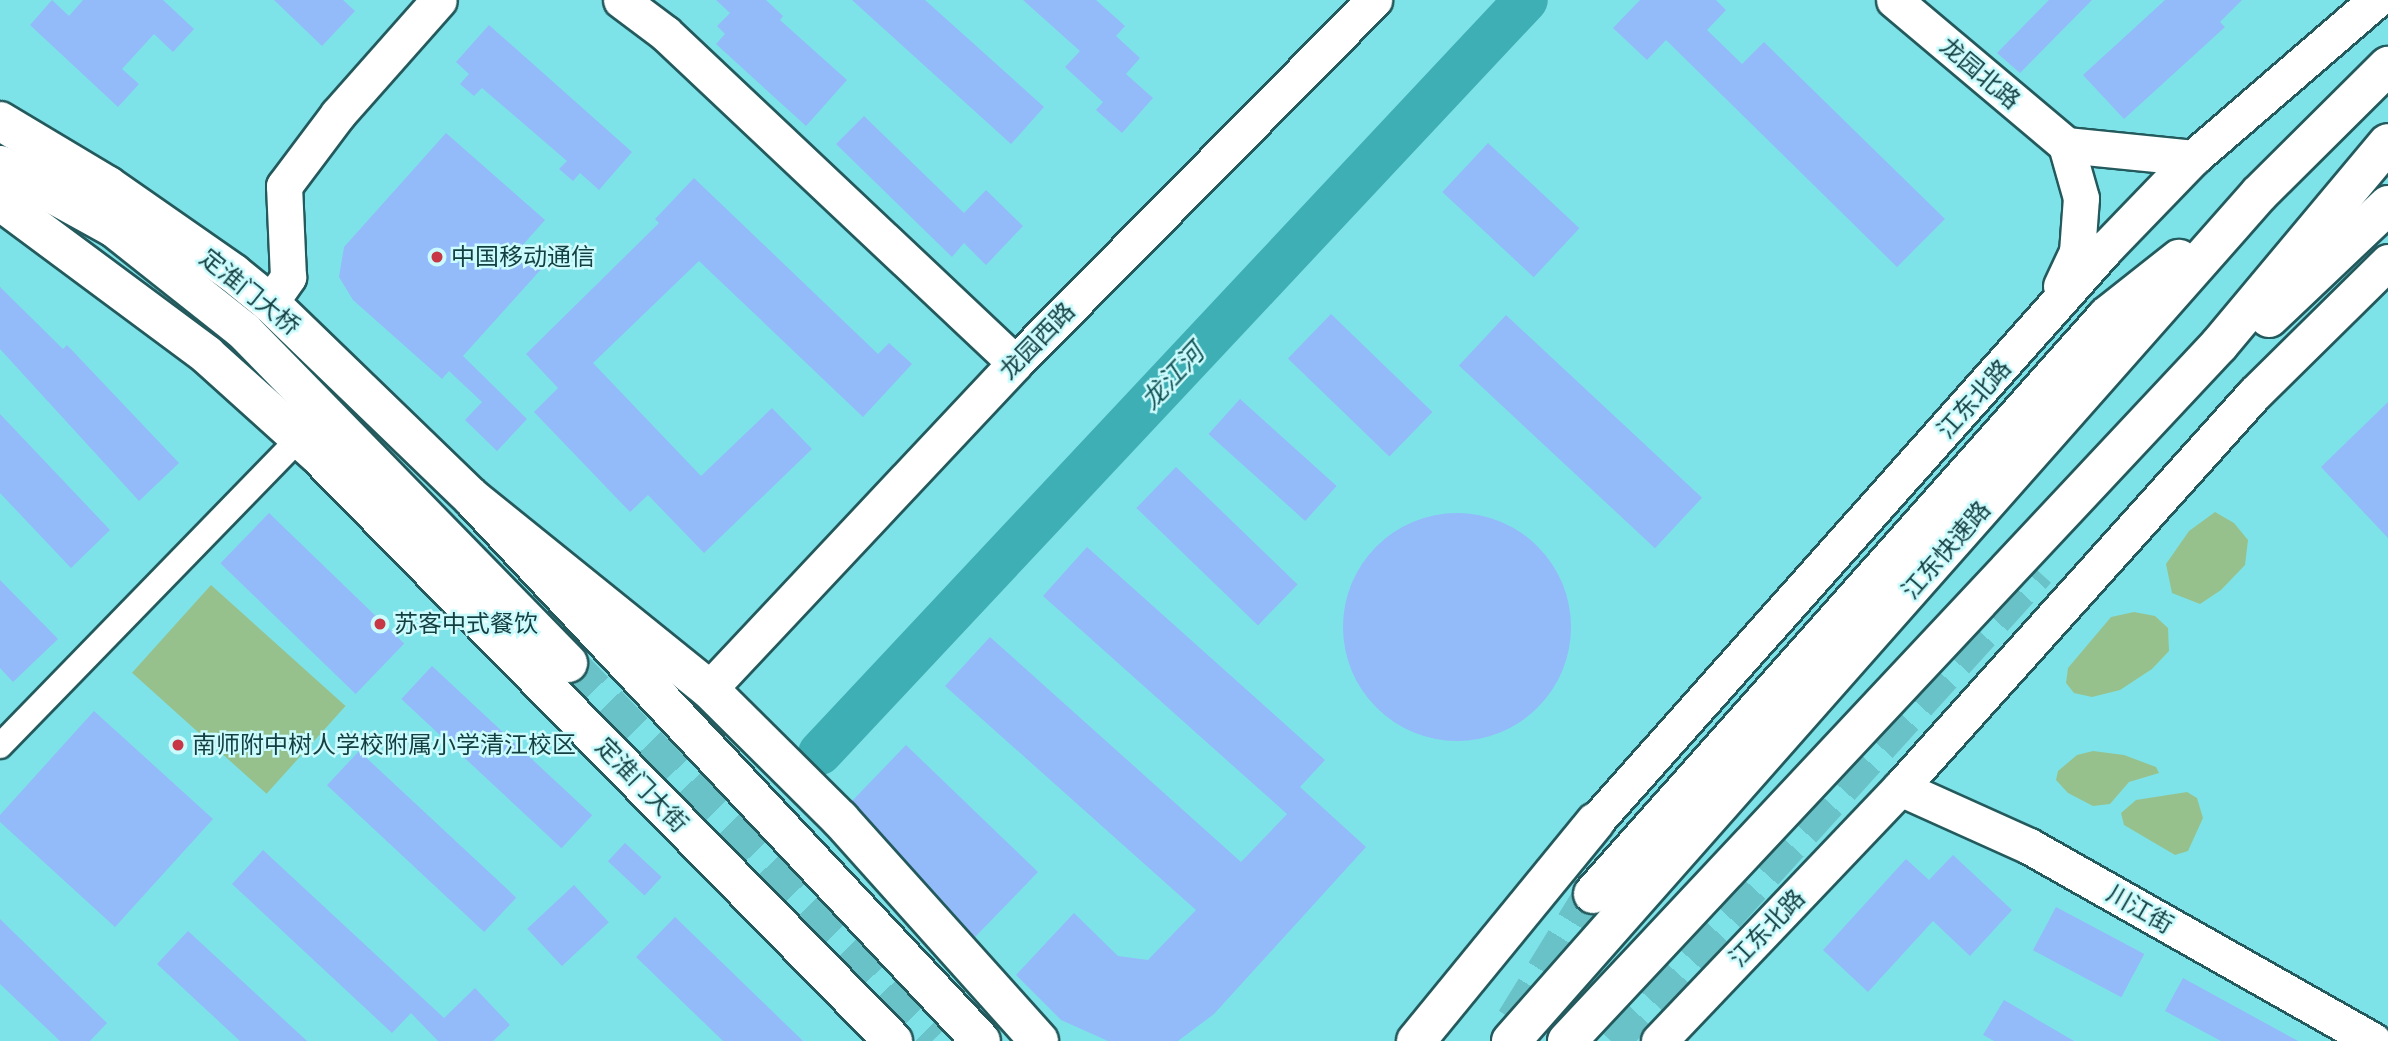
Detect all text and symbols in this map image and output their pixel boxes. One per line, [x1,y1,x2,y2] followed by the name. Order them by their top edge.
[1934,31,2026,115] street label: 龙园北路
[194,243,306,341] street label: 定淮门大桥
[451,243,595,271] place label: 中国移动通信
[429,249,445,265] marker: 中国移动通信
[993,296,1081,386] street label: 龙园西路
[1135,338,1211,416] water label: 龙江河
[1931,354,2017,444] street label: 江东北路
[1896,495,1996,605] street label: 江东快速路
[394,610,538,638] place label: 苏客中式餐饮
[372,616,388,632] marker: 苏客中式餐饮
[192,731,576,759] place label: 南师附中树人学校附属小学清江校区
[590,732,694,838] street label: 定淮门大街
[170,737,186,753] marker: 南师附中树人学校附属小学清江校区
[2102,879,2178,939] street label: 川江街
[1723,883,1811,973] street label: 江东北路

